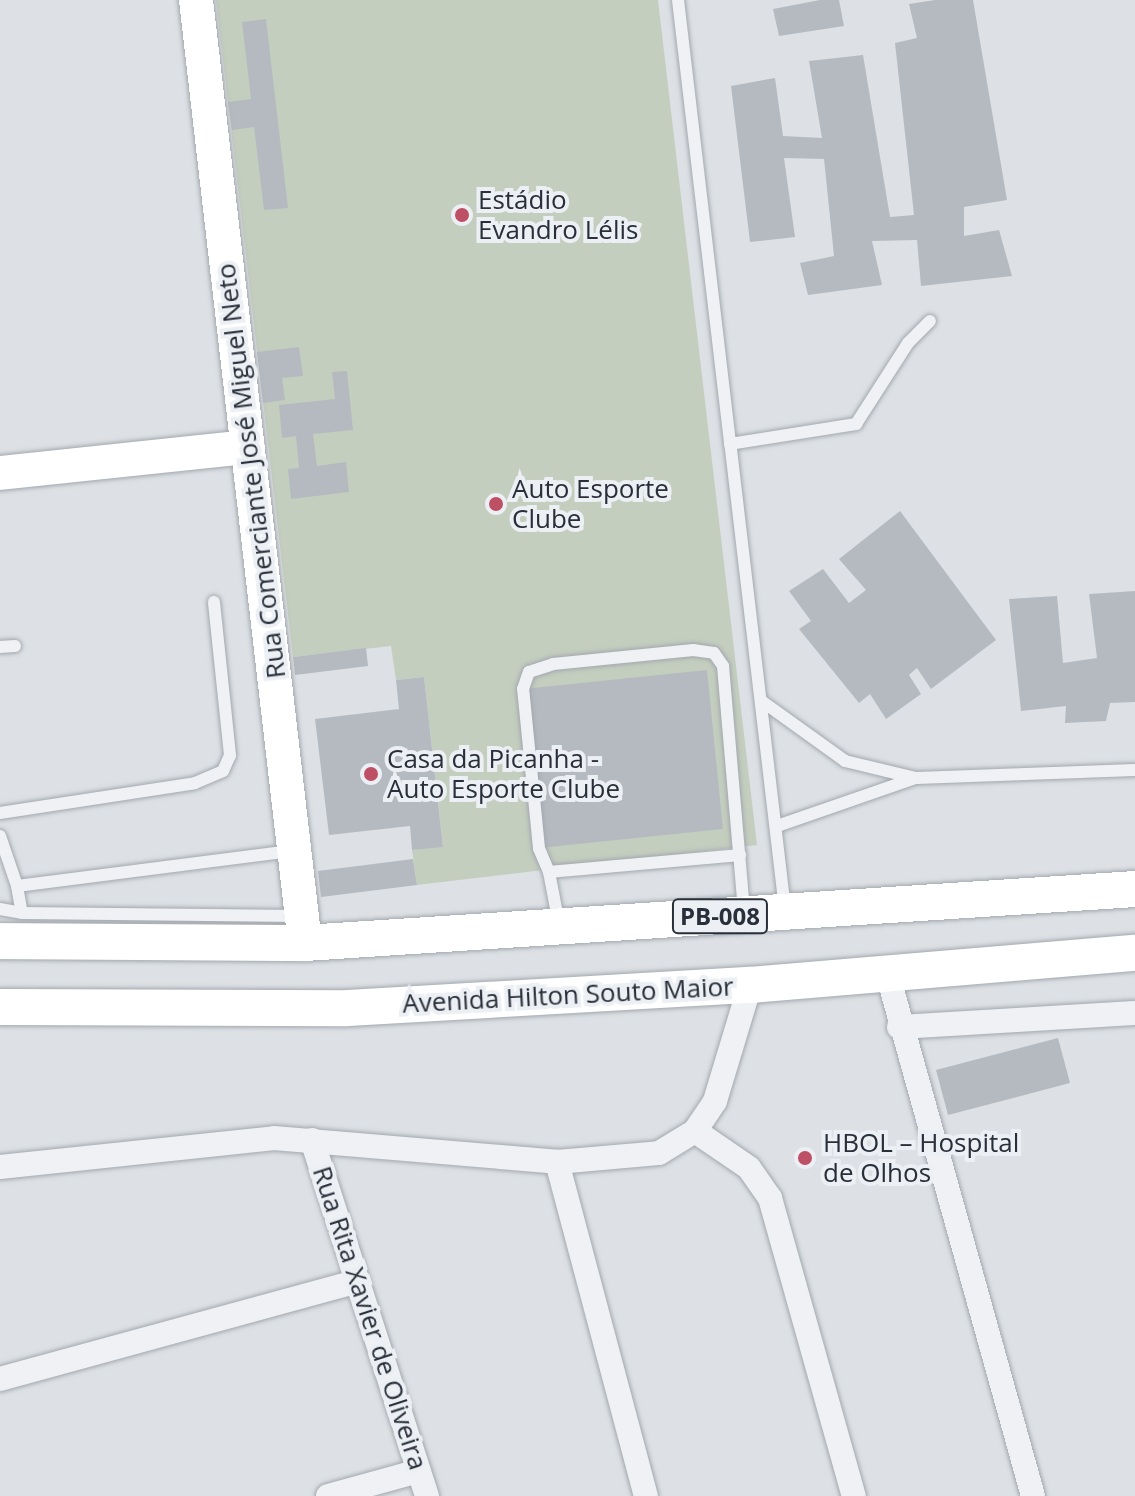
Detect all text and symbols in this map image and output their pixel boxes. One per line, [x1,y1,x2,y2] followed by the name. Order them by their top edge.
[478,184,638,246] place label: Estádio Evandro Lélis
[453,206,471,224] marker: Estádio Evandro Lélis
[210,262,292,680] street label: Rua Comerciante José Miguel Neto
[512,473,669,534] place label: Auto Esporte Clube
[487,495,505,513] marker: Auto Esporte Clube
[387,743,620,804] place label: Casa da Picanha - Auto Esporte Clube
[362,765,380,783] marker: Casa da Picanha - Auto Esporte Clube
[670,896,770,936] road number: PB-008
[402,971,734,1019] street label: Avenida Hilton Souto Maior
[823,1127,1019,1188] place label: HBOL – Hospital de Olhos
[794,1147,816,1169] marker: HBOL – Hospital de Olhos
[306,1162,434,1474] street label: Rua Rita Xavier de Oliveira

